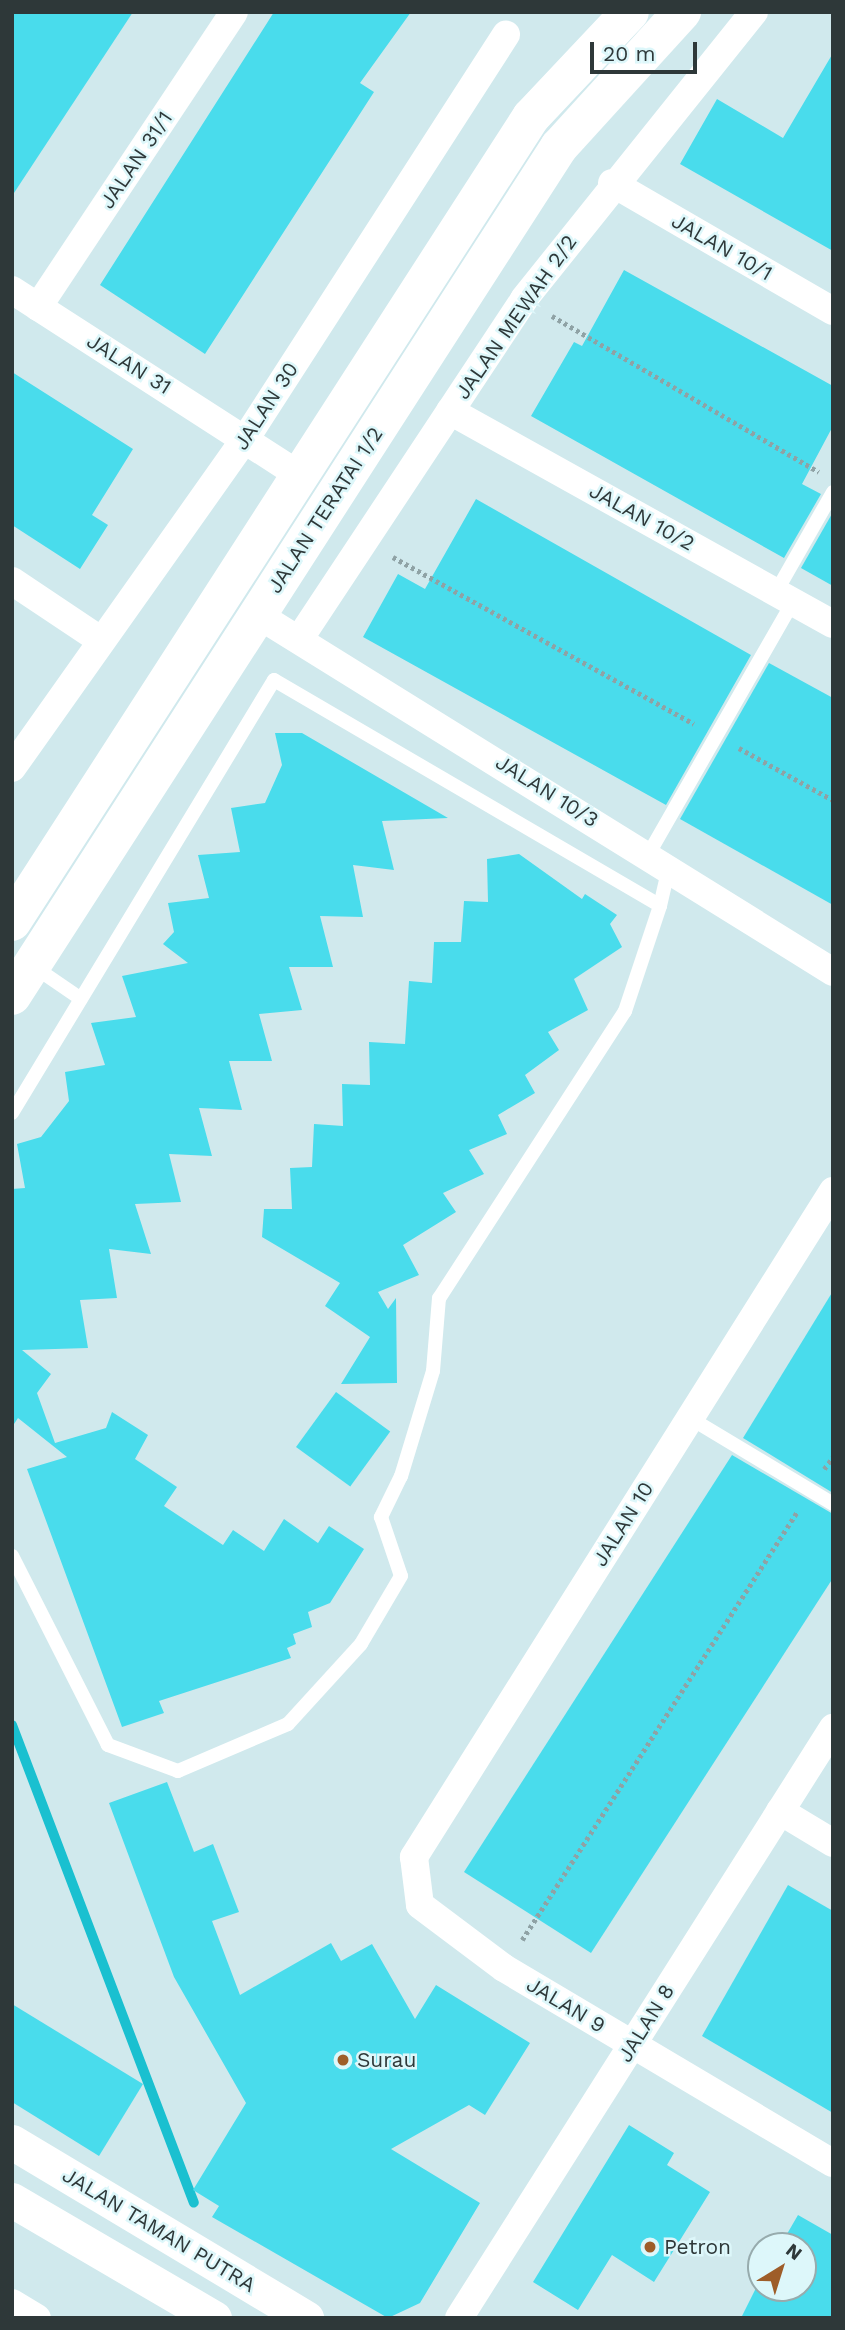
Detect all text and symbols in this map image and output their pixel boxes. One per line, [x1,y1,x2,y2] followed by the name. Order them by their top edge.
[593,28,700,72] scale bar
[603,41,655,66] text: 20 m
[94,107,178,213] street label: JALAN 31/1
[667,208,777,286] street label: JALAN 10/1
[450,230,582,404] street label: JALAN MEWAH 2/2
[82,328,176,400] street label: JALAN 31
[228,357,304,455] street label: JALAN 30
[262,422,388,598] street label: JALAN TERATAI 1/2
[585,478,699,556] street label: JALAN 10/2
[491,749,603,833] street label: JALAN 10/3
[587,1477,659,1571] street label: JALAN 10
[522,1972,610,2038] street label: JALAN 9
[612,1979,680,2067] street label: JALAN 8
[357,2047,416,2073] place label: Surau
[335,2052,351,2068] marker: Surau
[58,2162,260,2298] street label: JALAN TAMAN PUTRA
[747,2232,817,2302] north arrow
[664,2234,731,2260] place label: Petron
[781,2238,807,2265] text: N
[642,2239,658,2255] marker: Petron

